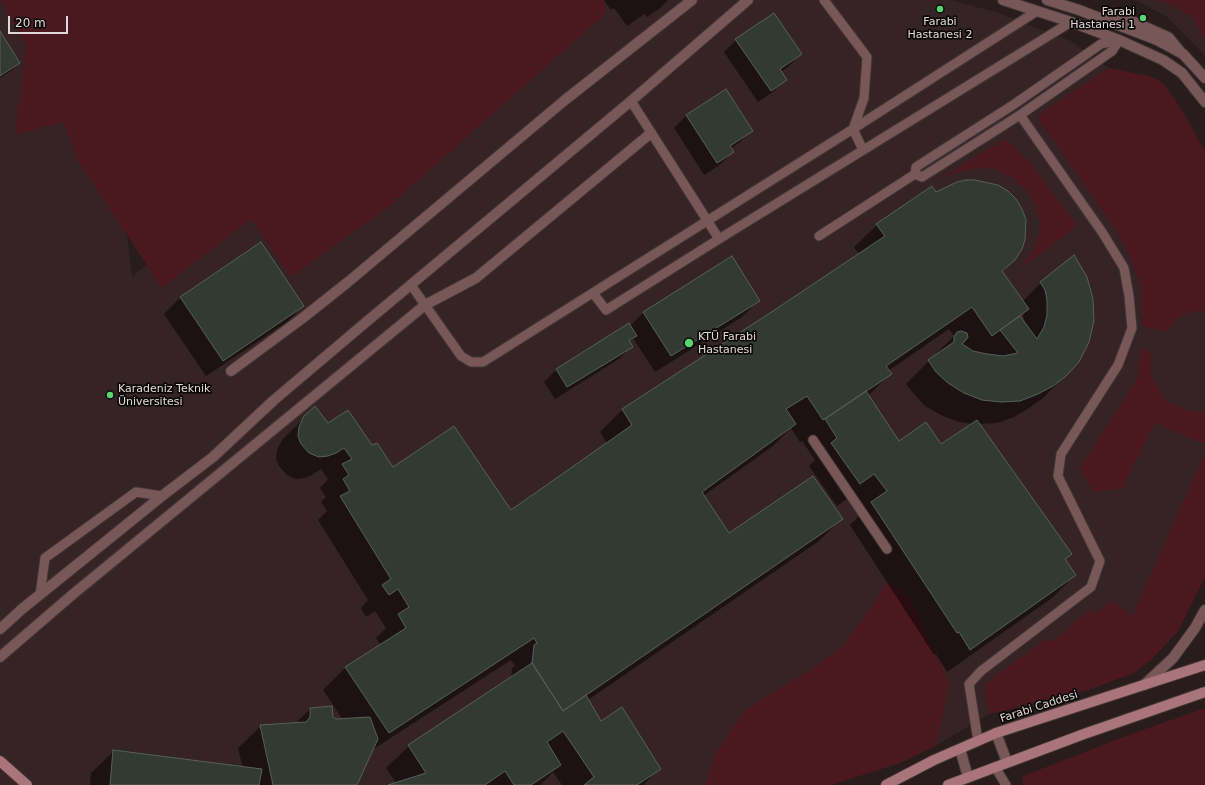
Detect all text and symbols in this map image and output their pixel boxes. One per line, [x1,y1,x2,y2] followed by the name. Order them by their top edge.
[935,4,945,14] marker: Farabi Hastanesi 2
[1070,5,1135,31] place label: Farabi Hastanesi 1
[10,8,70,34] scale bar
[1138,13,1148,23] marker: Farabi Hastanesi 1
[908,15,972,41] place label: Farabi Hastanesi 2
[15,16,46,30] text: 20 m
[698,330,756,356] place label: KTÜ Farabi Hastanesi
[683,337,695,349] marker: KTÜ Farabi Hastanesi
[118,382,210,408] place label: Karadeniz Teknik Üniversitesi
[105,390,115,400] marker: Karadeniz Teknik Üniversitesi
[999,688,1079,726] street label: Farabi Caddesi

